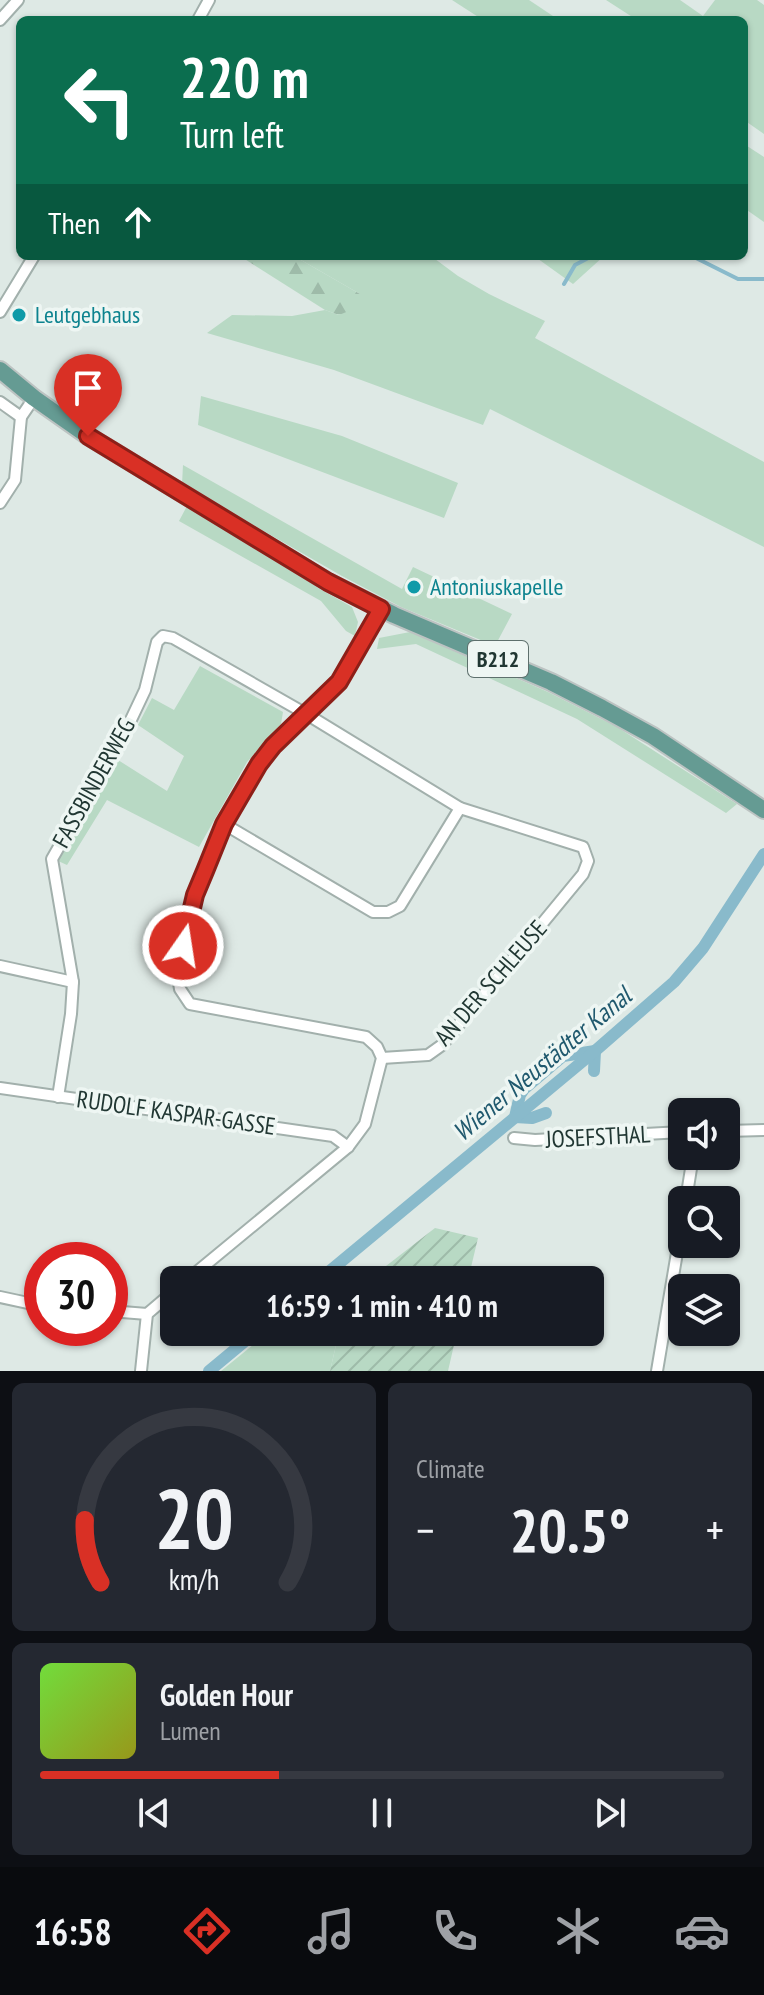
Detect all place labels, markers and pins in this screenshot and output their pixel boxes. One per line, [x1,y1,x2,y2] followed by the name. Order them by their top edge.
[35,299,140,330] place label: Leutgebhaus
[10,306,28,324] marker: Leutgebhaus
[54,354,122,436] pin
[430,571,563,602] place label: Antoniuskapelle
[405,578,423,596] marker: Antoniuskapelle

